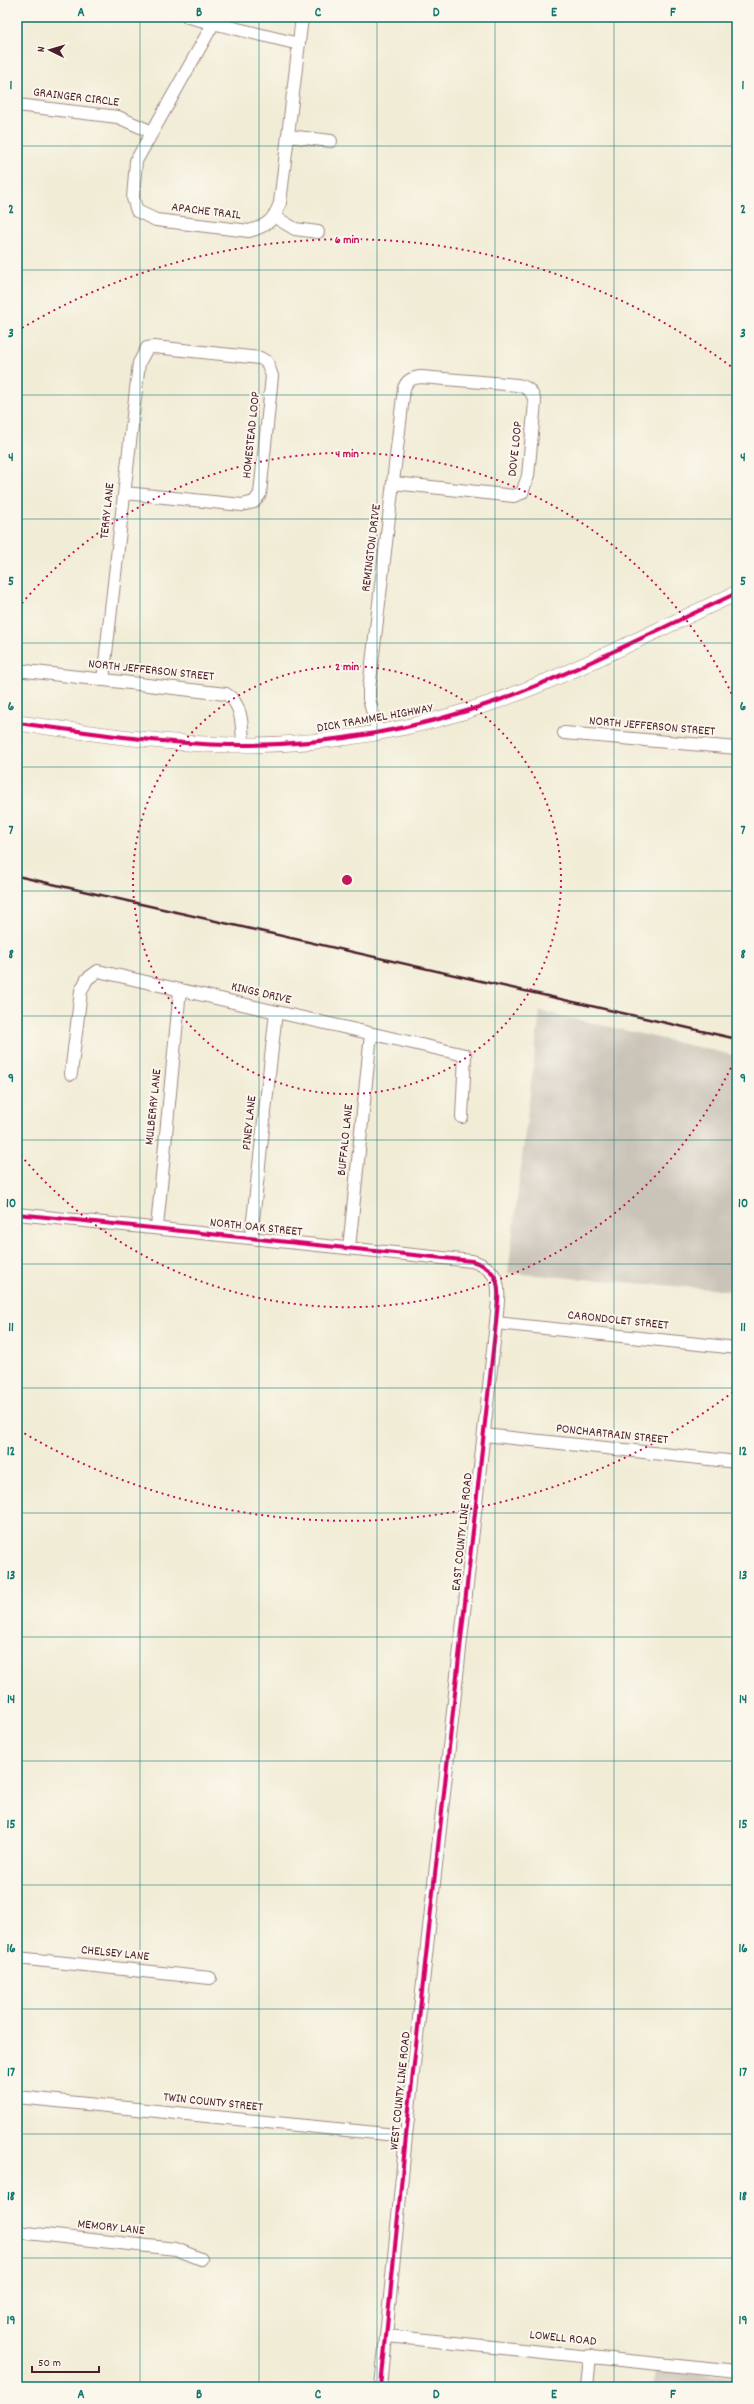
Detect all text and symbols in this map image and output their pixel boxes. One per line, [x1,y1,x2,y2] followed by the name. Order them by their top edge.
[77,4,85,23] text: A
[196,4,202,23] text: B
[315,4,322,23] text: C
[433,4,440,23] text: D
[551,4,558,23] text: E
[670,4,676,23] text: F
[30,30,70,70] north arrow
[34,45,50,53] text: N
[10,77,13,96] text: 1
[742,77,745,96] text: 1
[32,83,120,113] street label: GRAINGER CIRCLE
[170,198,243,226] street label: APACHE TRAIL
[8,201,14,220] text: 2
[740,201,746,220] text: 2
[335,232,360,249] text: 6 min
[8,325,14,344] text: 3
[740,325,746,344] text: 3
[238,390,266,479] street label: HOMESTEAD LOOP
[504,420,528,478] street label: DOVE LOOP
[335,446,359,463] text: 4 min
[8,449,14,468] text: 4
[740,449,746,468] text: 4
[96,482,120,540] street label: TERRY LANE
[357,503,387,593] street label: REMINGTON DRIVE
[8,573,14,592] text: 5
[740,573,746,592] text: 5
[87,655,215,687] street label: NORTH JEFFERSON STREET
[335,659,359,676] text: 2 min
[8,698,15,717] text: 6
[740,698,747,717] text: 6
[316,699,436,739] street label: DICK TRAMMEL HIGHWAY
[588,712,716,742] street label: NORTH JEFFERSON STREET
[9,822,14,841] text: 7
[741,822,746,841] text: 7
[340,873,354,887] centre of rings
[8,946,14,965] text: 8
[740,946,746,965] text: 8
[229,978,293,1010] street label: KINGS DRIVE
[141,1068,167,1146] street label: MULBERRY LANE
[8,1070,14,1089] text: 9
[740,1070,746,1089] text: 9
[238,1095,262,1151] street label: PINEY LANE
[333,1103,359,1177] street label: BUFFALO LANE
[6,1195,16,1214] text: 10
[738,1195,748,1214] text: 10
[209,1214,303,1242] street label: NORTH OAK STREET
[566,1306,670,1336] street label: CARONDOLET STREET
[8,1319,14,1338] text: 11
[740,1319,746,1338] text: 11
[555,1420,669,1450] street label: PONCHARTRAIN STREET
[7,1443,16,1462] text: 12
[739,1443,748,1462] text: 12
[447,1472,479,1592] street label: EAST COUNTY LINE ROAD
[7,1567,16,1586] text: 13
[739,1567,748,1586] text: 13
[7,1691,15,1710] text: 14
[739,1691,747,1710] text: 14
[7,1816,15,1835] text: 15
[739,1816,747,1835] text: 15
[6,1940,16,1959] text: 16
[738,1940,748,1959] text: 16
[80,1941,150,1967] street label: CHELSEY LANE
[385,2031,417,2151] street label: WEST COUNTY LINE ROAD
[7,2064,15,2083] text: 17
[739,2064,747,2083] text: 17
[162,2088,264,2118] street label: TWIN COUNTY STREET
[7,2188,15,2207] text: 18
[739,2188,747,2207] text: 18
[76,2215,146,2241] street label: MEMORY LANE
[7,2312,15,2331] text: 19
[739,2312,747,2331] text: 19
[529,2326,598,2352] street label: LOWELL ROAD
[32,2348,99,2374] scale bar
[38,2355,61,2372] text: 50 m
[77,2386,85,2404] text: A
[196,2386,202,2404] text: B
[315,2386,322,2404] text: C
[433,2386,440,2404] text: D
[551,2386,558,2404] text: E
[670,2386,676,2404] text: F

